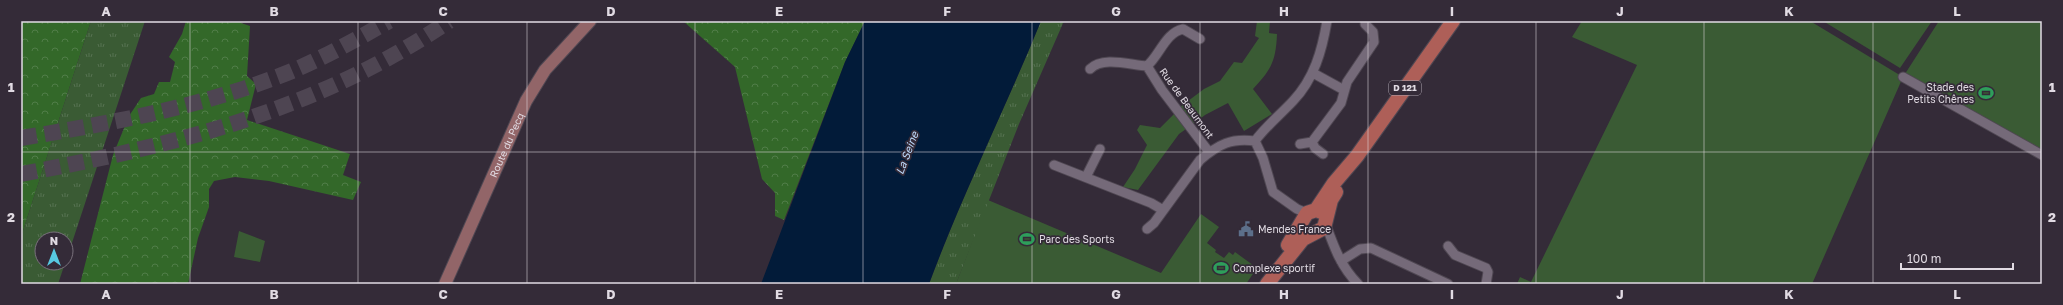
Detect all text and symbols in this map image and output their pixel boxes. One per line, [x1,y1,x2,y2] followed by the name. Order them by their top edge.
[101,3,111,19] text: A
[269,3,279,19] text: B
[438,3,448,19] text: C
[606,3,616,19] text: D
[775,3,783,19] text: E
[943,3,951,19] text: F
[1111,3,1121,19] text: G
[1279,3,1289,19] text: H
[1450,3,1454,19] text: I
[1616,3,1624,19] text: J
[1784,3,1794,19] text: K
[1953,3,1961,19] text: L
[1157,65,1217,141] street label: Rue de Beaumont
[8,79,15,95] text: 1
[2049,79,2056,95] text: 1
[1389,81,1421,95] road number: D 121
[1907,81,1974,105] place label: Stade des Petits Chênes
[1977,84,1995,102] sports icon: Stade des Petits Chênes
[487,111,526,179] street label: Route du Pecq
[892,128,921,176] water label: La Seine
[7,209,15,225] text: 2
[2048,209,2056,225] text: 2
[1237,220,1255,238] public building icon: Mendes France
[1258,223,1331,235] place label: Mendes France
[1018,230,1036,248] sports icon: Parc des Sports
[34,231,74,271] north arrow
[1039,233,1115,245] place label: Parc des Sports
[50,234,58,247] text: N
[1901,245,2013,271] scale bar
[1907,251,1941,266] text: 100 m
[1212,259,1230,277] sports icon: Complexe sportif
[1233,262,1315,274] place label: Complexe sportif
[101,286,111,302] text: A
[269,286,279,302] text: B
[438,286,448,302] text: C
[606,286,616,302] text: D
[775,286,783,302] text: E
[943,286,951,302] text: F
[1111,286,1121,302] text: G
[1279,286,1289,302] text: H
[1450,286,1454,302] text: I
[1616,286,1624,302] text: J
[1784,286,1794,302] text: K
[1953,286,1961,302] text: L

